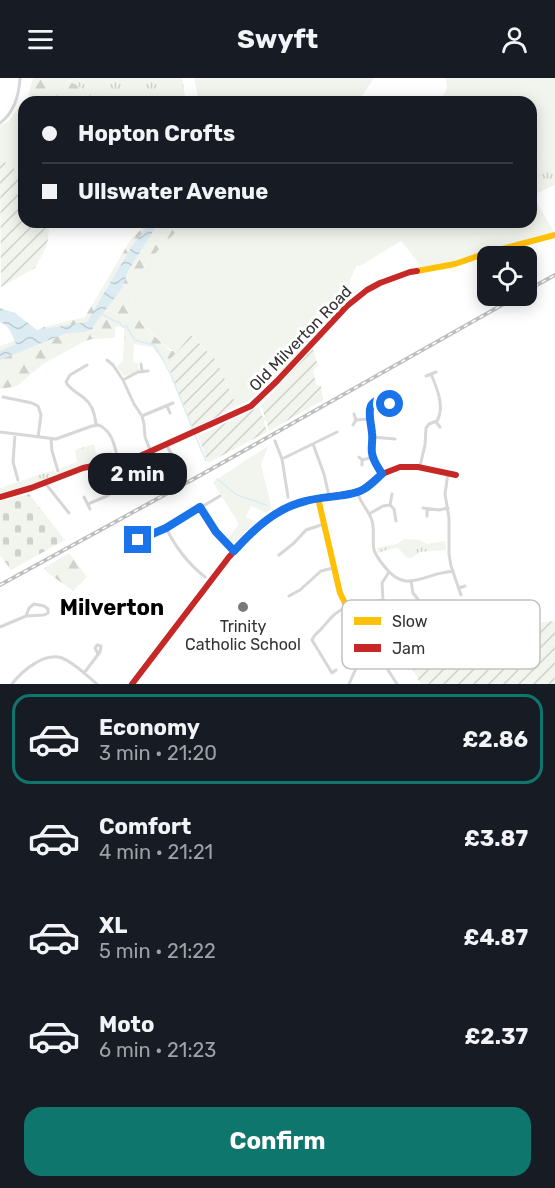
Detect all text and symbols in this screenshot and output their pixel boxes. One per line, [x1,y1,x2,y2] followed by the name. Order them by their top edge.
[24,23,57,56] icon: menu
[237,23,318,55] text: Swyft
[498,23,531,56] icon: person
[78,120,235,147] text: Hopton Crofts
[78,178,268,205] text: Ullswater Avenue
[477,246,537,306] map controls
[477,246,537,306] button: locate
[245,282,356,395] street label: Old Milverton Road
[376,390,403,417] route start
[88,453,188,495] callout: 2 min
[110,462,165,486] text: 2 min
[124,526,151,553] route end
[60,594,164,621] district label: Milverton
[236,600,250,614] marker: Trinity Catholic School
[342,600,540,669] legend
[392,612,428,631] text: Slow
[185,617,301,654] place label: Trinity Catholic School
[392,639,425,658] text: Jam
[27,712,81,766] icon: car
[99,714,200,741] text: Economy
[462,726,528,753] text: £2.86
[99,741,217,765] text: 3 min · 21:20
[27,811,81,865] icon: car
[99,813,191,840] text: Comfort
[464,825,528,852] text: £3.87
[99,840,213,864] text: 4 min · 21:21
[27,910,81,964] icon: car
[99,912,127,939] text: XL
[464,924,528,951] text: £4.87
[99,939,216,963] text: 5 min · 21:22
[27,1009,81,1063] icon: car
[99,1011,154,1038] text: Moto
[464,1023,528,1050] text: £2.37
[99,1038,216,1062] text: 6 min · 21:23
[24,1107,531,1176] button: Confirm

